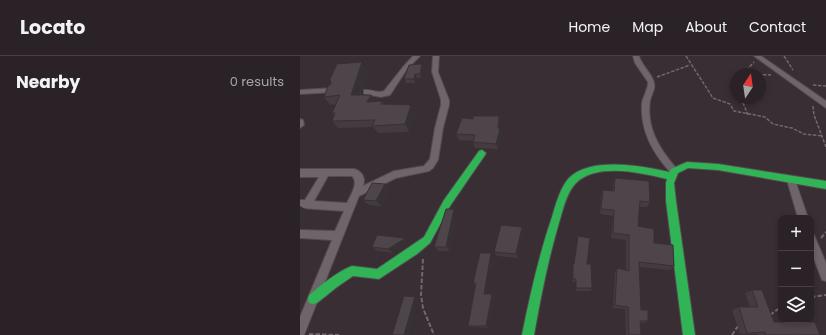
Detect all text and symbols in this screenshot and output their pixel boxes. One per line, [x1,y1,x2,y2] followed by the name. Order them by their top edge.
[20,14,85,41] text: Locato
[568,17,610,37] text: Home
[632,17,663,37] text: Map
[685,17,727,37] text: About
[749,17,806,37] text: Contact
[730,68,766,104] north arrow
[16,70,80,94] text: Nearby
[230,72,284,91] text: 0 results
[778,215,814,323] map controls
[778,215,814,251] button: +
[778,251,814,287] button: −
[778,287,814,323] button: layers

